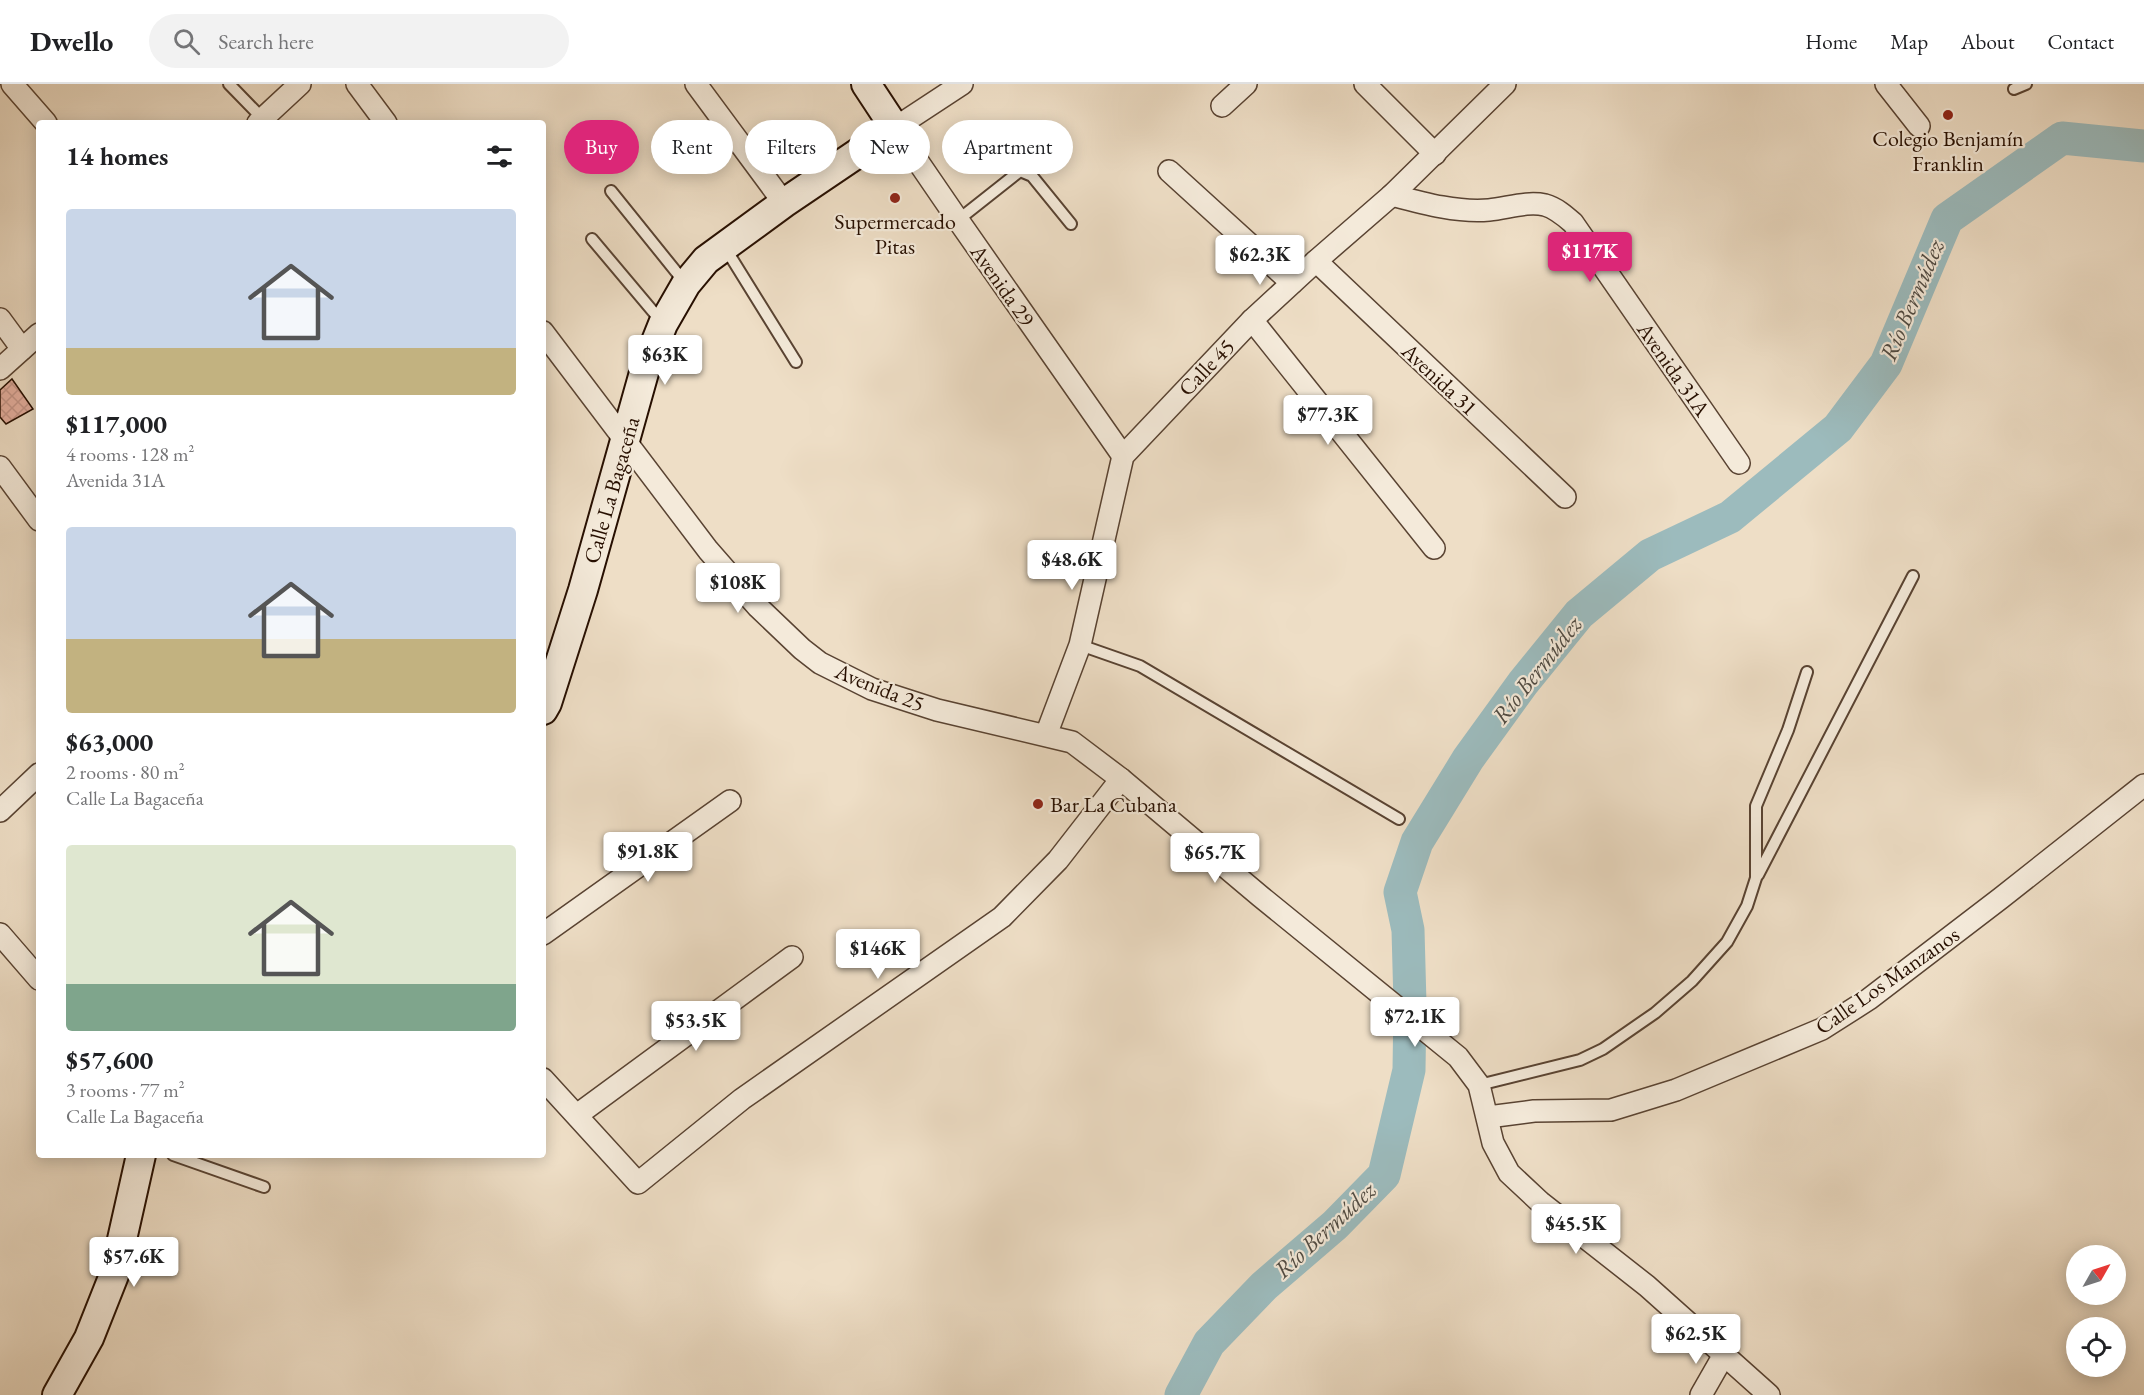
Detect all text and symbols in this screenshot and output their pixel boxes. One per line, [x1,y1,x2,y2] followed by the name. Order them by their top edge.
[149,14,569,68] search box
[30,23,113,59] text: Dwello
[170,25,203,58] icon: search
[218,27,314,56] text: Search here
[1805,28,1857,55] text: Home
[1890,28,1928,55] text: Map
[1961,28,2014,55] text: About
[2047,28,2114,55] text: Contact
[1941,108,1955,122] marker: Colegio Benjamín Franklin
[564,120,639,174] chip: Buy
[651,120,733,174] chip: Rent
[745,120,837,174] chip: Filters
[849,120,930,174] chip: New
[942,120,1073,174] chip: Apartment
[1872,124,2024,178] place label: Colegio Benjamín Franklin
[66,139,168,173] text: 14 homes
[483,140,516,173] icon: filters
[888,191,902,205] marker: Supermercado Pitas
[834,207,956,261] place label: Supermercado Pitas
[1548,232,1632,283] pin: $117K
[1872,234,1951,365] water label: Río Bermúdez
[1211,235,1309,286] pin: $62.3K
[963,238,1042,332] street label: Avenida 29
[1562,238,1618,264] text: $117K
[1229,241,1291,267] text: $62.3K
[237,248,345,356] icon: home
[1630,316,1717,423] street label: Avenida 31A
[1172,332,1241,402] street label: Calle 45
[629,335,701,386] pin: $63K
[1395,336,1484,422] street label: Avenida 31
[642,341,688,367] text: $63K
[1279,395,1377,446] pin: $77.3K
[1297,401,1359,427] text: $77.3K
[66,407,167,441] text: $117,000
[577,413,646,567] street label: Calle La Bagaceña
[66,441,194,467] text: 4 rooms · 128 m²
[66,467,165,493] text: Avenida 31A
[1023,540,1121,591] pin: $48.6K
[1041,546,1103,572] text: $48.6K
[696,563,780,614] pin: $108K
[237,566,345,674] icon: home
[710,569,766,595] text: $108K
[1485,609,1589,730] water label: Río Bermúdez
[830,656,929,718] street label: Avenida 25
[66,725,153,759] text: $63,000
[66,759,185,785] text: 2 rooms · 80 m²
[66,785,204,811] text: Calle La Bagaceña
[1050,790,1177,819] place label: Bar La Cubana
[1031,797,1045,811] marker: Bar La Cubana
[599,832,697,883] pin: $91.8K
[1166,833,1264,884] pin: $65.7K
[617,838,679,864] text: $91.8K
[1184,839,1246,865] text: $65.7K
[237,884,345,992] icon: home
[1809,920,1965,1041] street label: Calle Los Manzanos
[836,929,920,980] pin: $146K
[850,935,906,961] text: $146K
[1366,997,1464,1048] pin: $72.1K
[647,1001,745,1052] pin: $53.5K
[1384,1003,1446,1029] text: $72.1K
[665,1007,727,1033] text: $53.5K
[66,1043,153,1077] text: $57,600
[66,1077,185,1103] text: 3 rooms · 77 m²
[66,1103,204,1129] text: Calle La Bagaceña
[1267,1174,1383,1285] water label: Río Bermúdez
[1527,1204,1625,1255] pin: $45.5K
[1545,1210,1607,1236] text: $45.5K
[85,1237,183,1288] pin: $57.6K
[103,1243,165,1269] text: $57.6K
[2066,1245,2126,1305] north arrow
[2066,1245,2126,1377] map controls
[1647,1314,1745,1365] pin: $62.5K
[2066,1317,2126,1377] button: locate
[1665,1320,1727,1346] text: $62.5K

